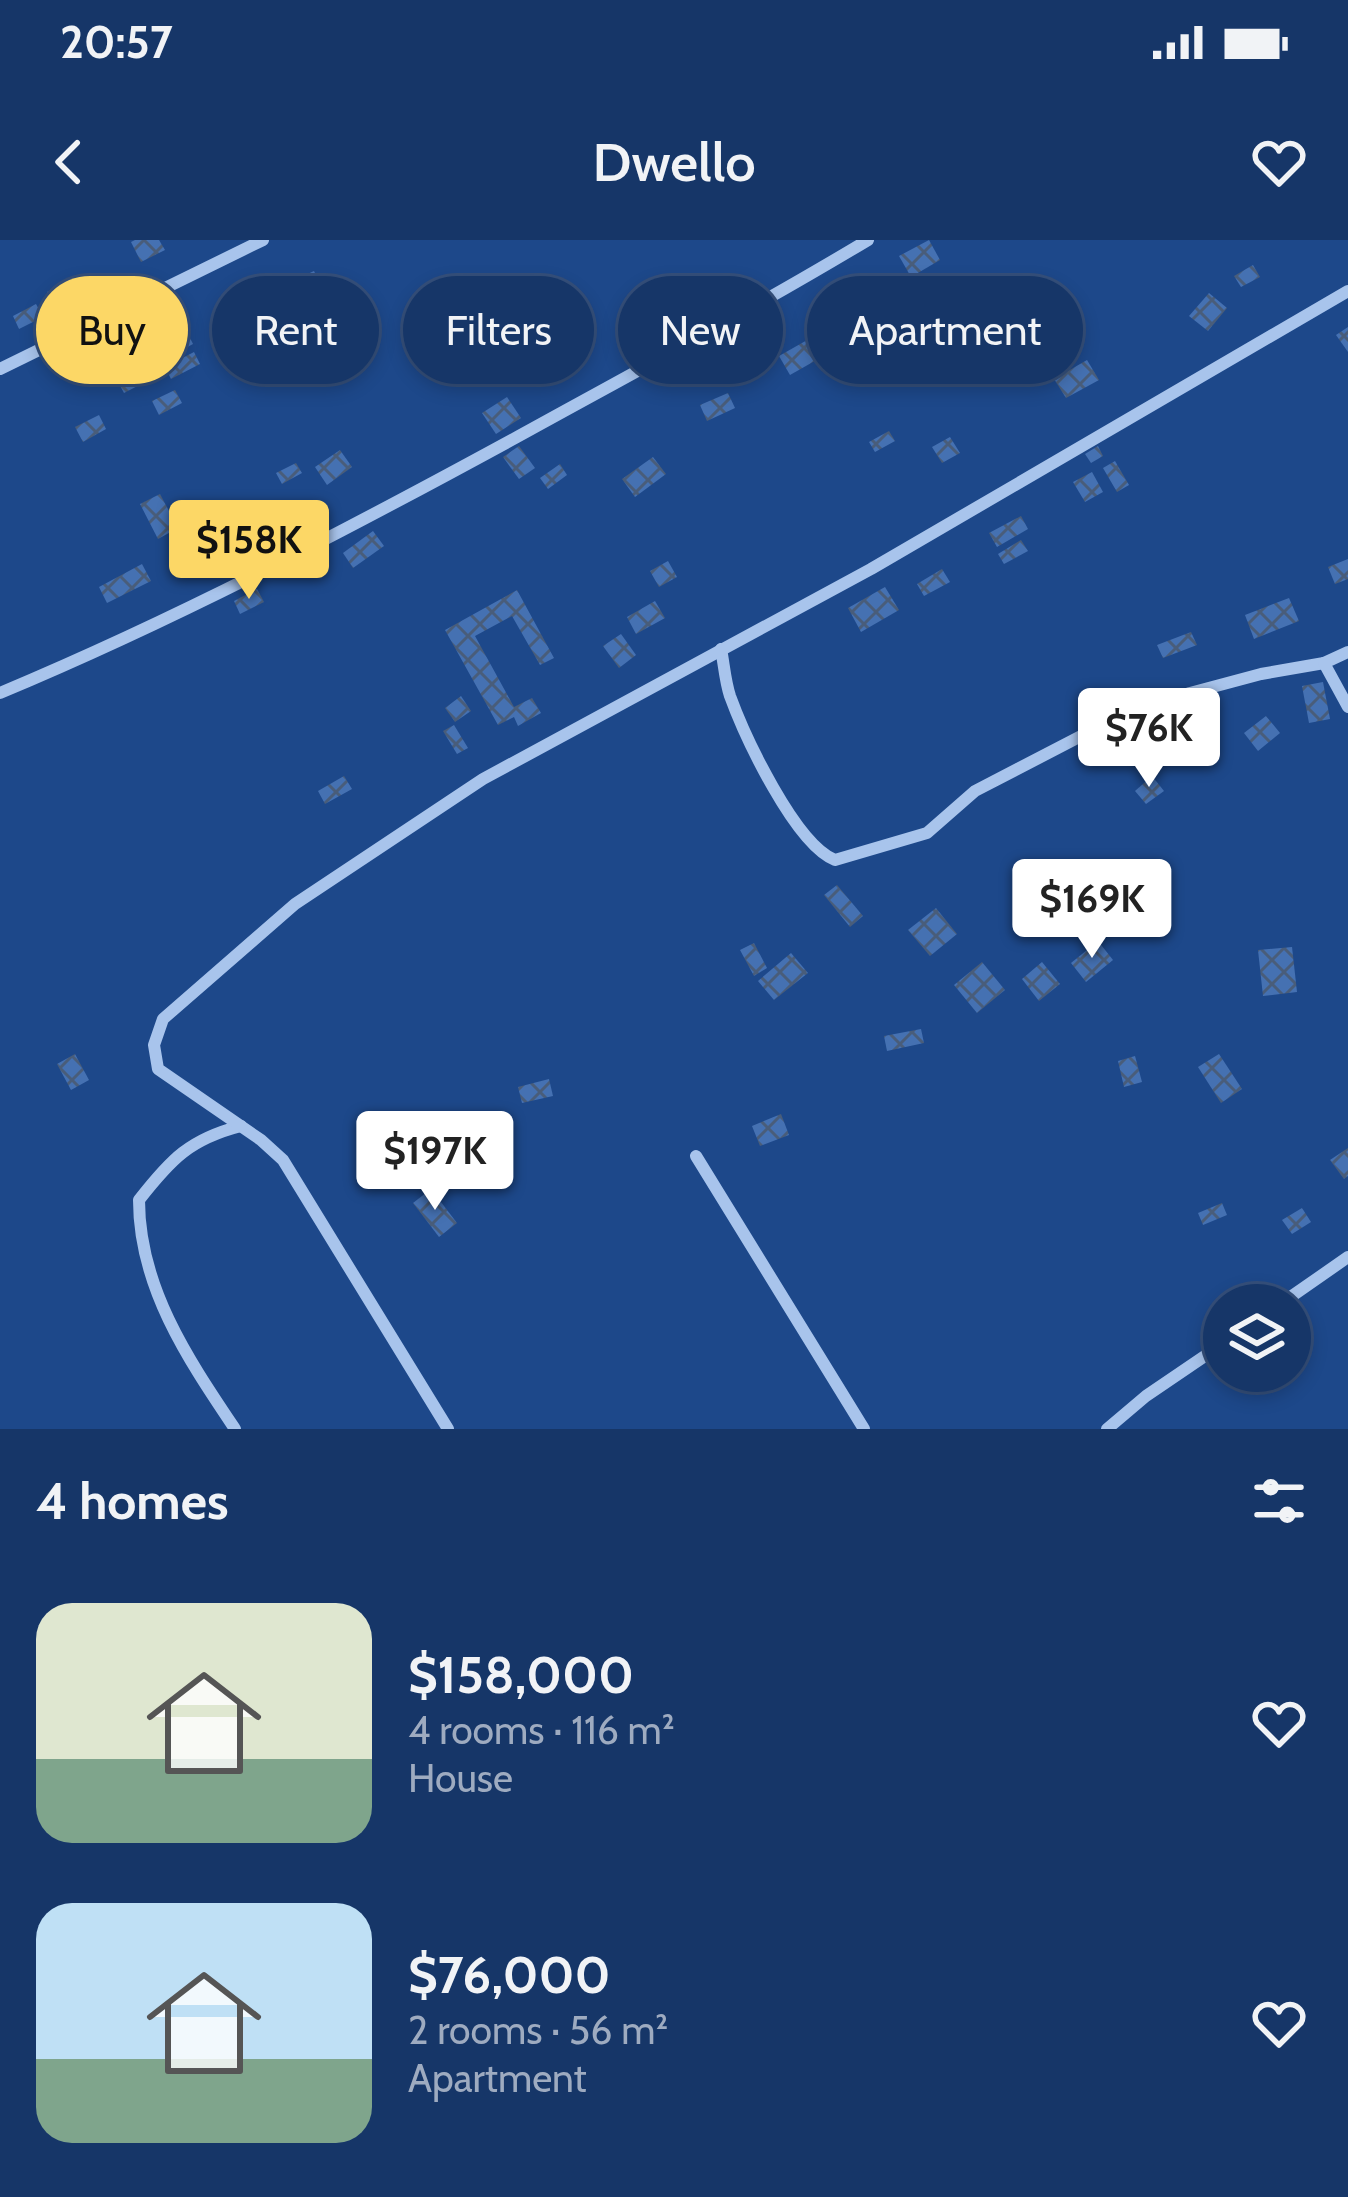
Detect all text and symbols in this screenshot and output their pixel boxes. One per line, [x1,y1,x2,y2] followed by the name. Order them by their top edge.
[60,15,173,69] text: 20:57
[36,129,102,195] icon: back
[592,129,756,195] text: Dwello
[1246,129,1312,195] icon: heart
[36,276,188,384] chip: Buy
[212,276,379,384] chip: Rent
[403,276,594,384] chip: Filters
[618,276,783,384] chip: New
[807,276,1083,384] chip: Apartment
[165,500,333,602] pin: $158K
[196,515,302,563] text: $158K
[1078,688,1220,790] pin: $76K
[1105,703,1193,751] text: $76K
[1008,859,1176,961] pin: $169K
[1039,874,1145,922] text: $169K
[351,1111,519,1213] pin: $197K
[383,1126,487,1174] text: $197K
[1203,1284,1311,1392] map controls
[1203,1284,1311,1392] button: layers
[1246,1468,1312,1534] icon: filters
[36,1470,228,1532] text: 4 homes
[408,1644,634,1706] text: $158,000
[132,1651,276,1795] icon: home
[1246,1690,1312,1756] icon: heart
[408,1706,675,1754] text: 4 rooms · 116 m²
[408,1754,513,1802] text: House
[408,1944,611,2006] text: $76,000
[132,1951,276,2095] icon: home
[1246,1990,1312,2056] icon: heart
[408,2006,668,2054] text: 2 rooms · 56 m²
[408,2054,587,2102] text: Apartment

